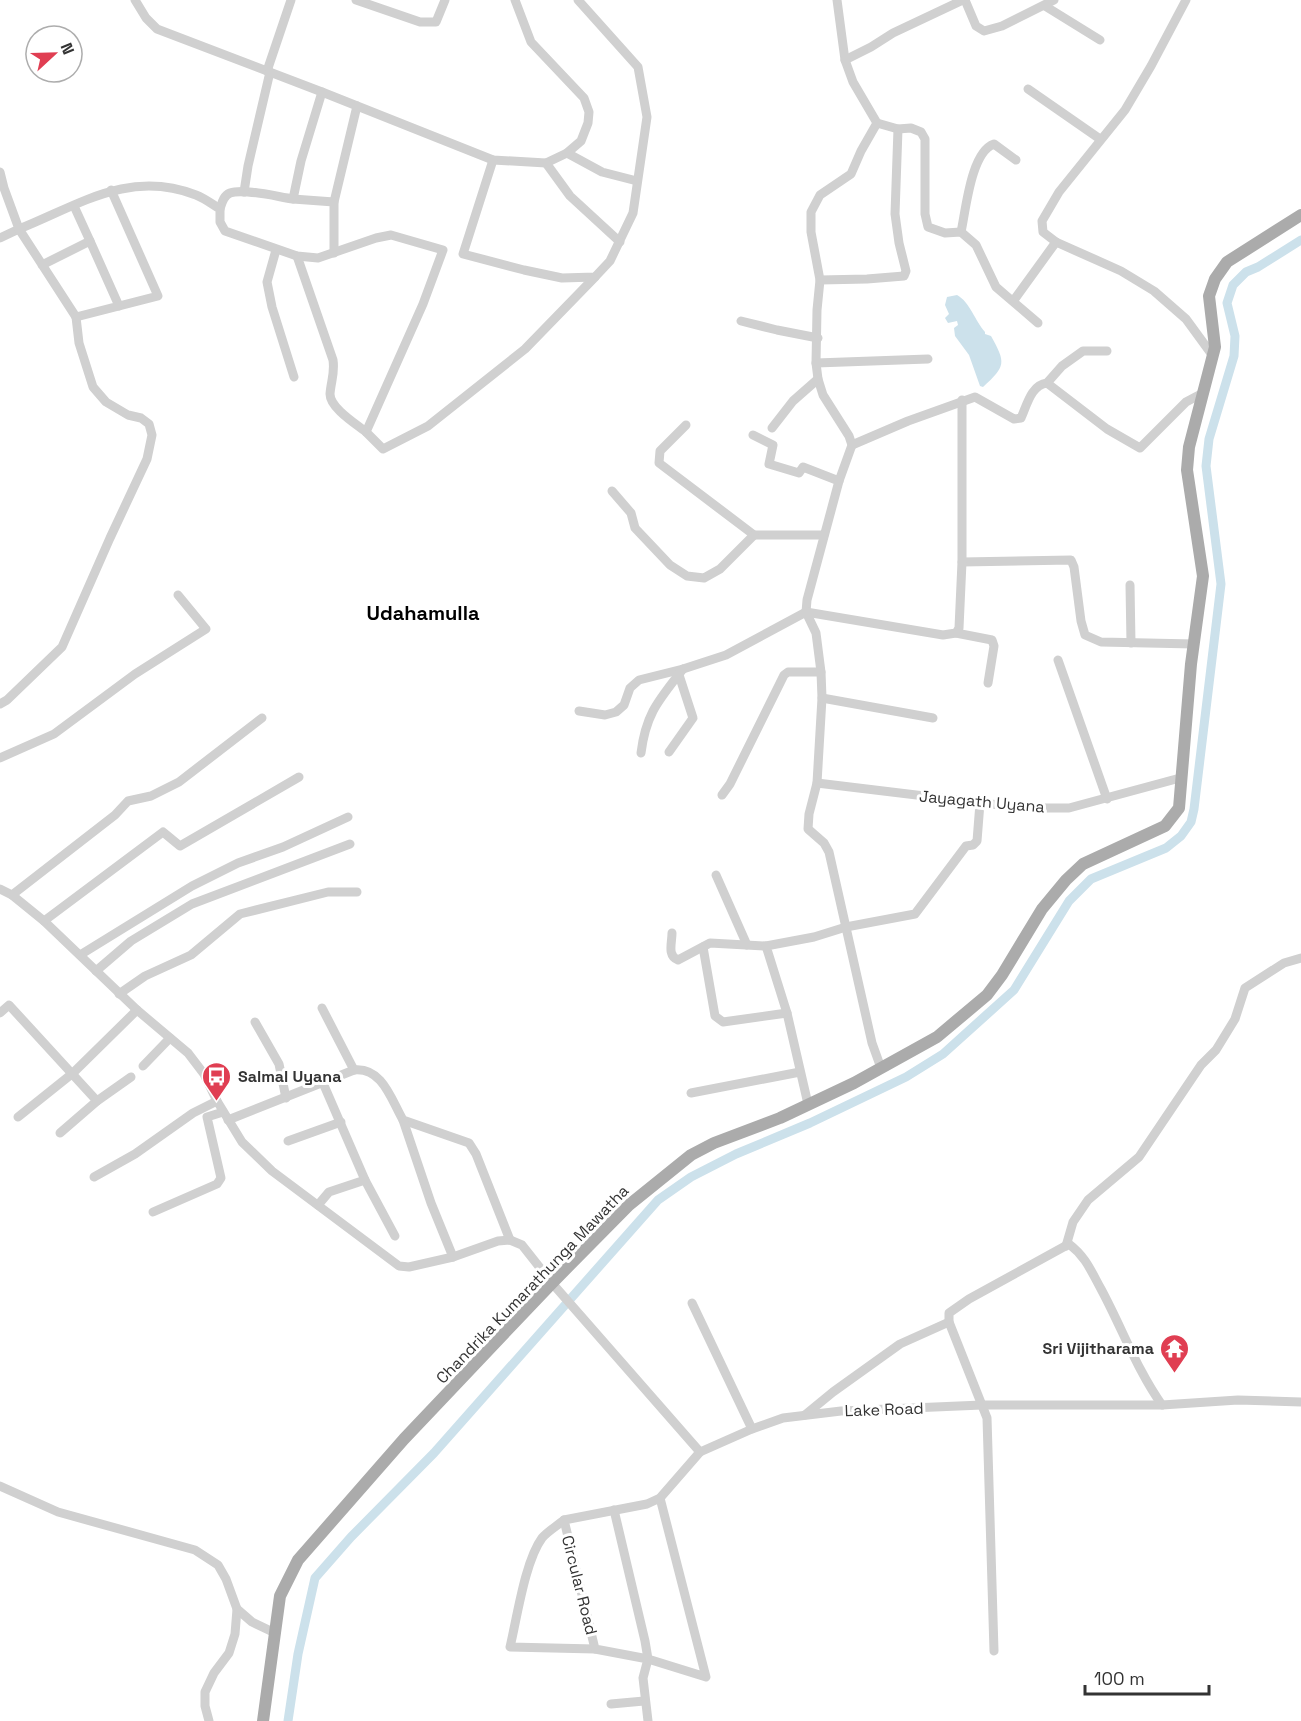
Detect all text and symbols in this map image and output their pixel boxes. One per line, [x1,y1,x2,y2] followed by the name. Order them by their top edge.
[24,24,84,84] north arrow
[56,40,79,57] text: N
[366,600,480,626] district label: Udahamulla
[918,786,1046,817] street label: Jayagath Uyana
[201,1060,233,1102] bus stop icon: Salmal Uyana
[238,1066,341,1087] place label: Salmal Uyana
[431,1180,633,1388] street label: Chandrika Kumarathunga Mawatha
[1159,1332,1191,1374] temple icon: Sri Vijitharama
[1042,1338,1154,1359] place label: Sri Vijitharama
[844,1398,924,1421] street label: Lake Road
[557,1533,602,1637] street label: Circular Road
[1085,1658,1210,1696] scale bar
[1094,1667,1145,1690] text: 100 m

